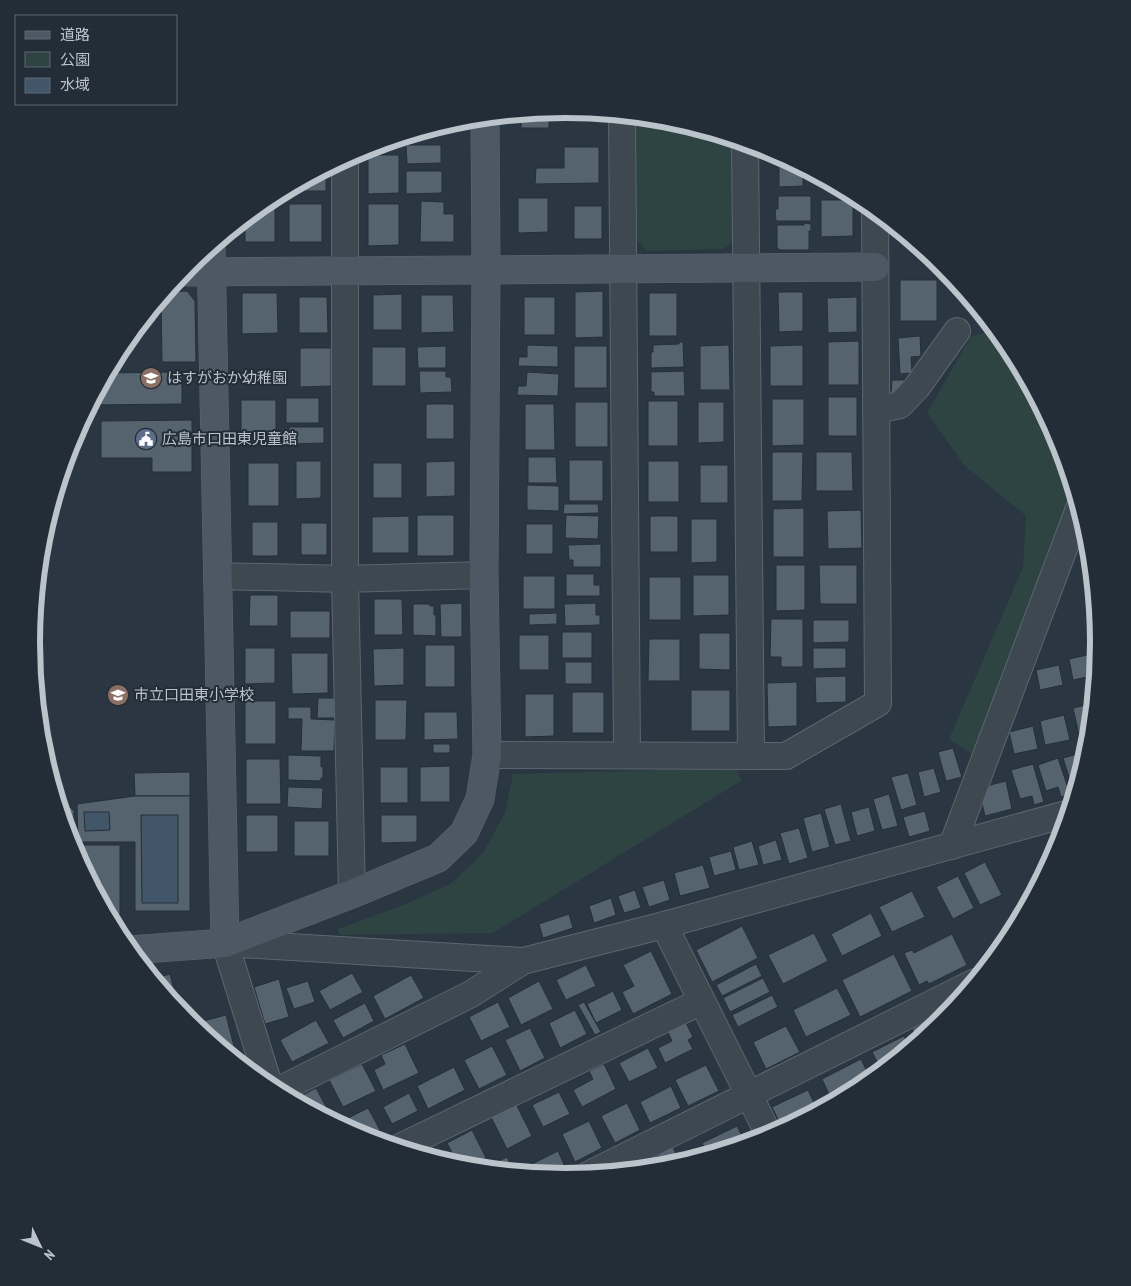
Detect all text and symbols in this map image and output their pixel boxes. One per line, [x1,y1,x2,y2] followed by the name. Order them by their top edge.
[15,15,178,105] legend
[60,25,90,44] text: 道路
[60,50,90,69] text: 公園
[60,75,90,94] text: 水域
[139,366,163,390] school or university icon: はすがおか幼稚園
[167,368,287,387] place label: はすがおか幼稚園
[134,427,158,451] public building icon: 広島市口田東児童館
[162,429,297,448] place label: 広島市口田東児童館
[106,683,130,707] school or university icon: 市立口田東小学校
[134,685,254,704] place label: 市立口田東小学校
[15,1221,65,1271] north arrow
[40,1246,59,1264] text: N

